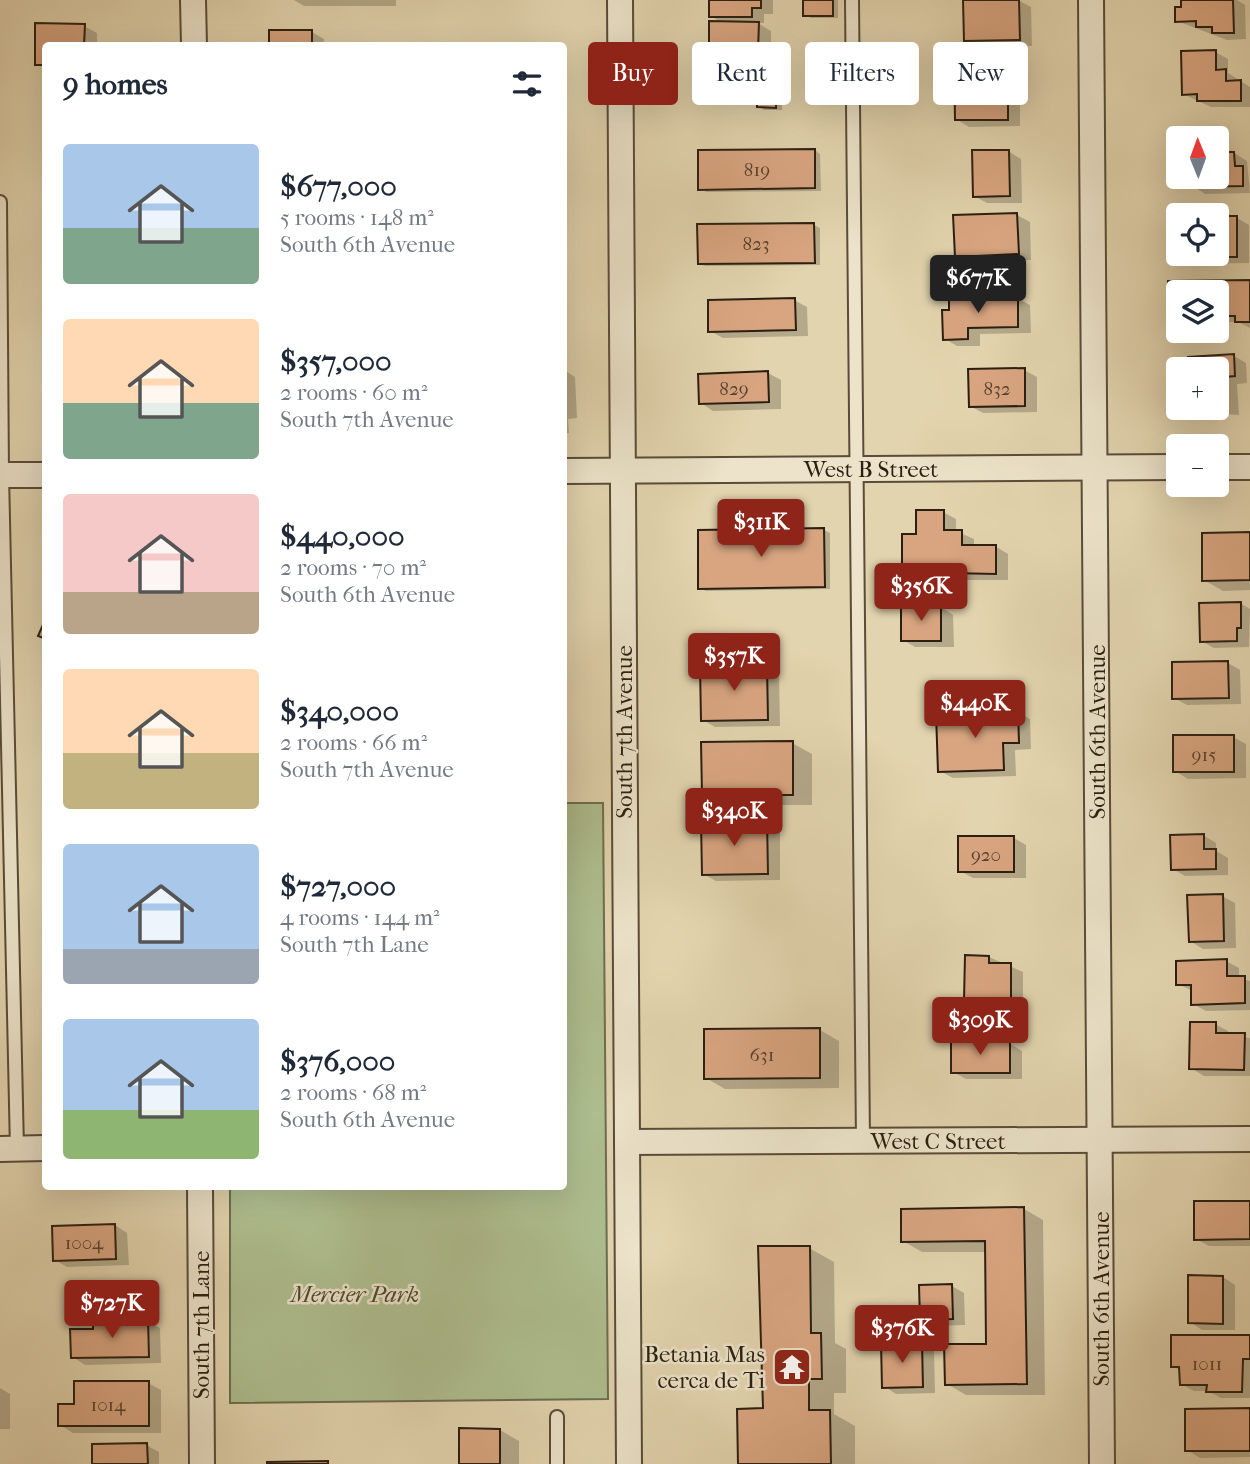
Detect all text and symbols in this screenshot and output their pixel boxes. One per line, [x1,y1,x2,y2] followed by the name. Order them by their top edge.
[588,42,678,105] chip: Buy
[692,42,791,105] chip: Rent
[805,42,919,105] chip: Filters
[933,42,1028,105] chip: New
[508,65,546,103] icon: filters
[63,67,168,102] text: 9 homes
[1166,126,1228,189] north arrow
[1166,126,1229,497] map controls
[744,159,770,181] house number: 819
[280,169,397,204] text: $677,000
[119,172,203,256] icon: home
[1166,203,1229,266] button: locate
[280,204,434,231] text: 5 rooms · 148 m²
[280,231,455,258] text: South 6th Avenue
[742,233,770,255] house number: 823
[929,256,1027,315] pin: $677K
[946,264,1010,291] text: $677K
[1166,280,1229,343] button: layers
[280,344,392,379] text: $357,000
[119,347,203,431] icon: home
[1166,357,1229,420] button: +
[719,378,749,400] house number: 829
[983,378,1011,400] house number: 832
[280,379,427,406] text: 2 rooms · 60 m²
[280,406,454,433] text: South 7th Avenue
[1166,434,1229,497] button: −
[803,456,938,483] street label: West B Street
[712,500,810,559] pin: $311K
[733,508,789,535] text: $311K
[280,519,405,554] text: $440,000
[119,522,203,606] icon: home
[280,554,426,581] text: 2 rooms · 70 m²
[872,564,970,623] pin: $356K
[890,572,952,599] text: $356K
[280,581,455,608] text: South 6th Avenue
[685,634,783,693] pin: $357K
[704,642,764,669] text: $357K
[1084,644,1111,820] street label: South 6th Avenue
[611,645,638,819] street label: South 7th Avenue
[926,680,1024,740] pin: $440K
[940,689,1010,716] text: $440K
[280,694,399,729] text: $340,000
[119,697,203,781] icon: home
[280,729,427,756] text: 2 rooms · 66 m²
[1192,744,1216,766] house number: 915
[280,756,454,783] text: South 7th Avenue
[685,788,783,848] pin: $340K
[701,797,767,824] text: $340K
[971,844,1001,866] house number: 920
[280,869,396,904] text: $727,000
[119,872,203,956] icon: home
[280,904,440,931] text: 4 rooms · 144 m²
[280,931,429,958] text: South 7th Lane
[931,998,1029,1057] pin: $309K
[948,1006,1012,1033] text: $309K
[280,1044,395,1079] text: $376,000
[750,1044,774,1066] house number: 631
[119,1047,203,1131] icon: home
[280,1079,426,1106] text: 2 rooms · 68 m²
[280,1106,455,1133] text: South 6th Avenue
[869,1128,1006,1155] street label: West C Street
[1088,1211,1115,1387] street label: South 6th Avenue
[65,1232,104,1254] house number: 1004
[188,1251,215,1399] street label: South 7th Lane
[63,1280,161,1340] pin: $727K
[289,1281,419,1308] park label: Mercier Park
[80,1289,144,1316] text: $727K
[853,1306,951,1365] pin: $376K
[871,1314,933,1341] text: $376K
[644,1341,765,1394] place label: Betania Mas cerca de Ti
[771,1346,813,1388] temple icon: Betania Mas cerca de Ti
[1192,1353,1222,1375] house number: 1011
[90,1394,126,1416] house number: 1014

